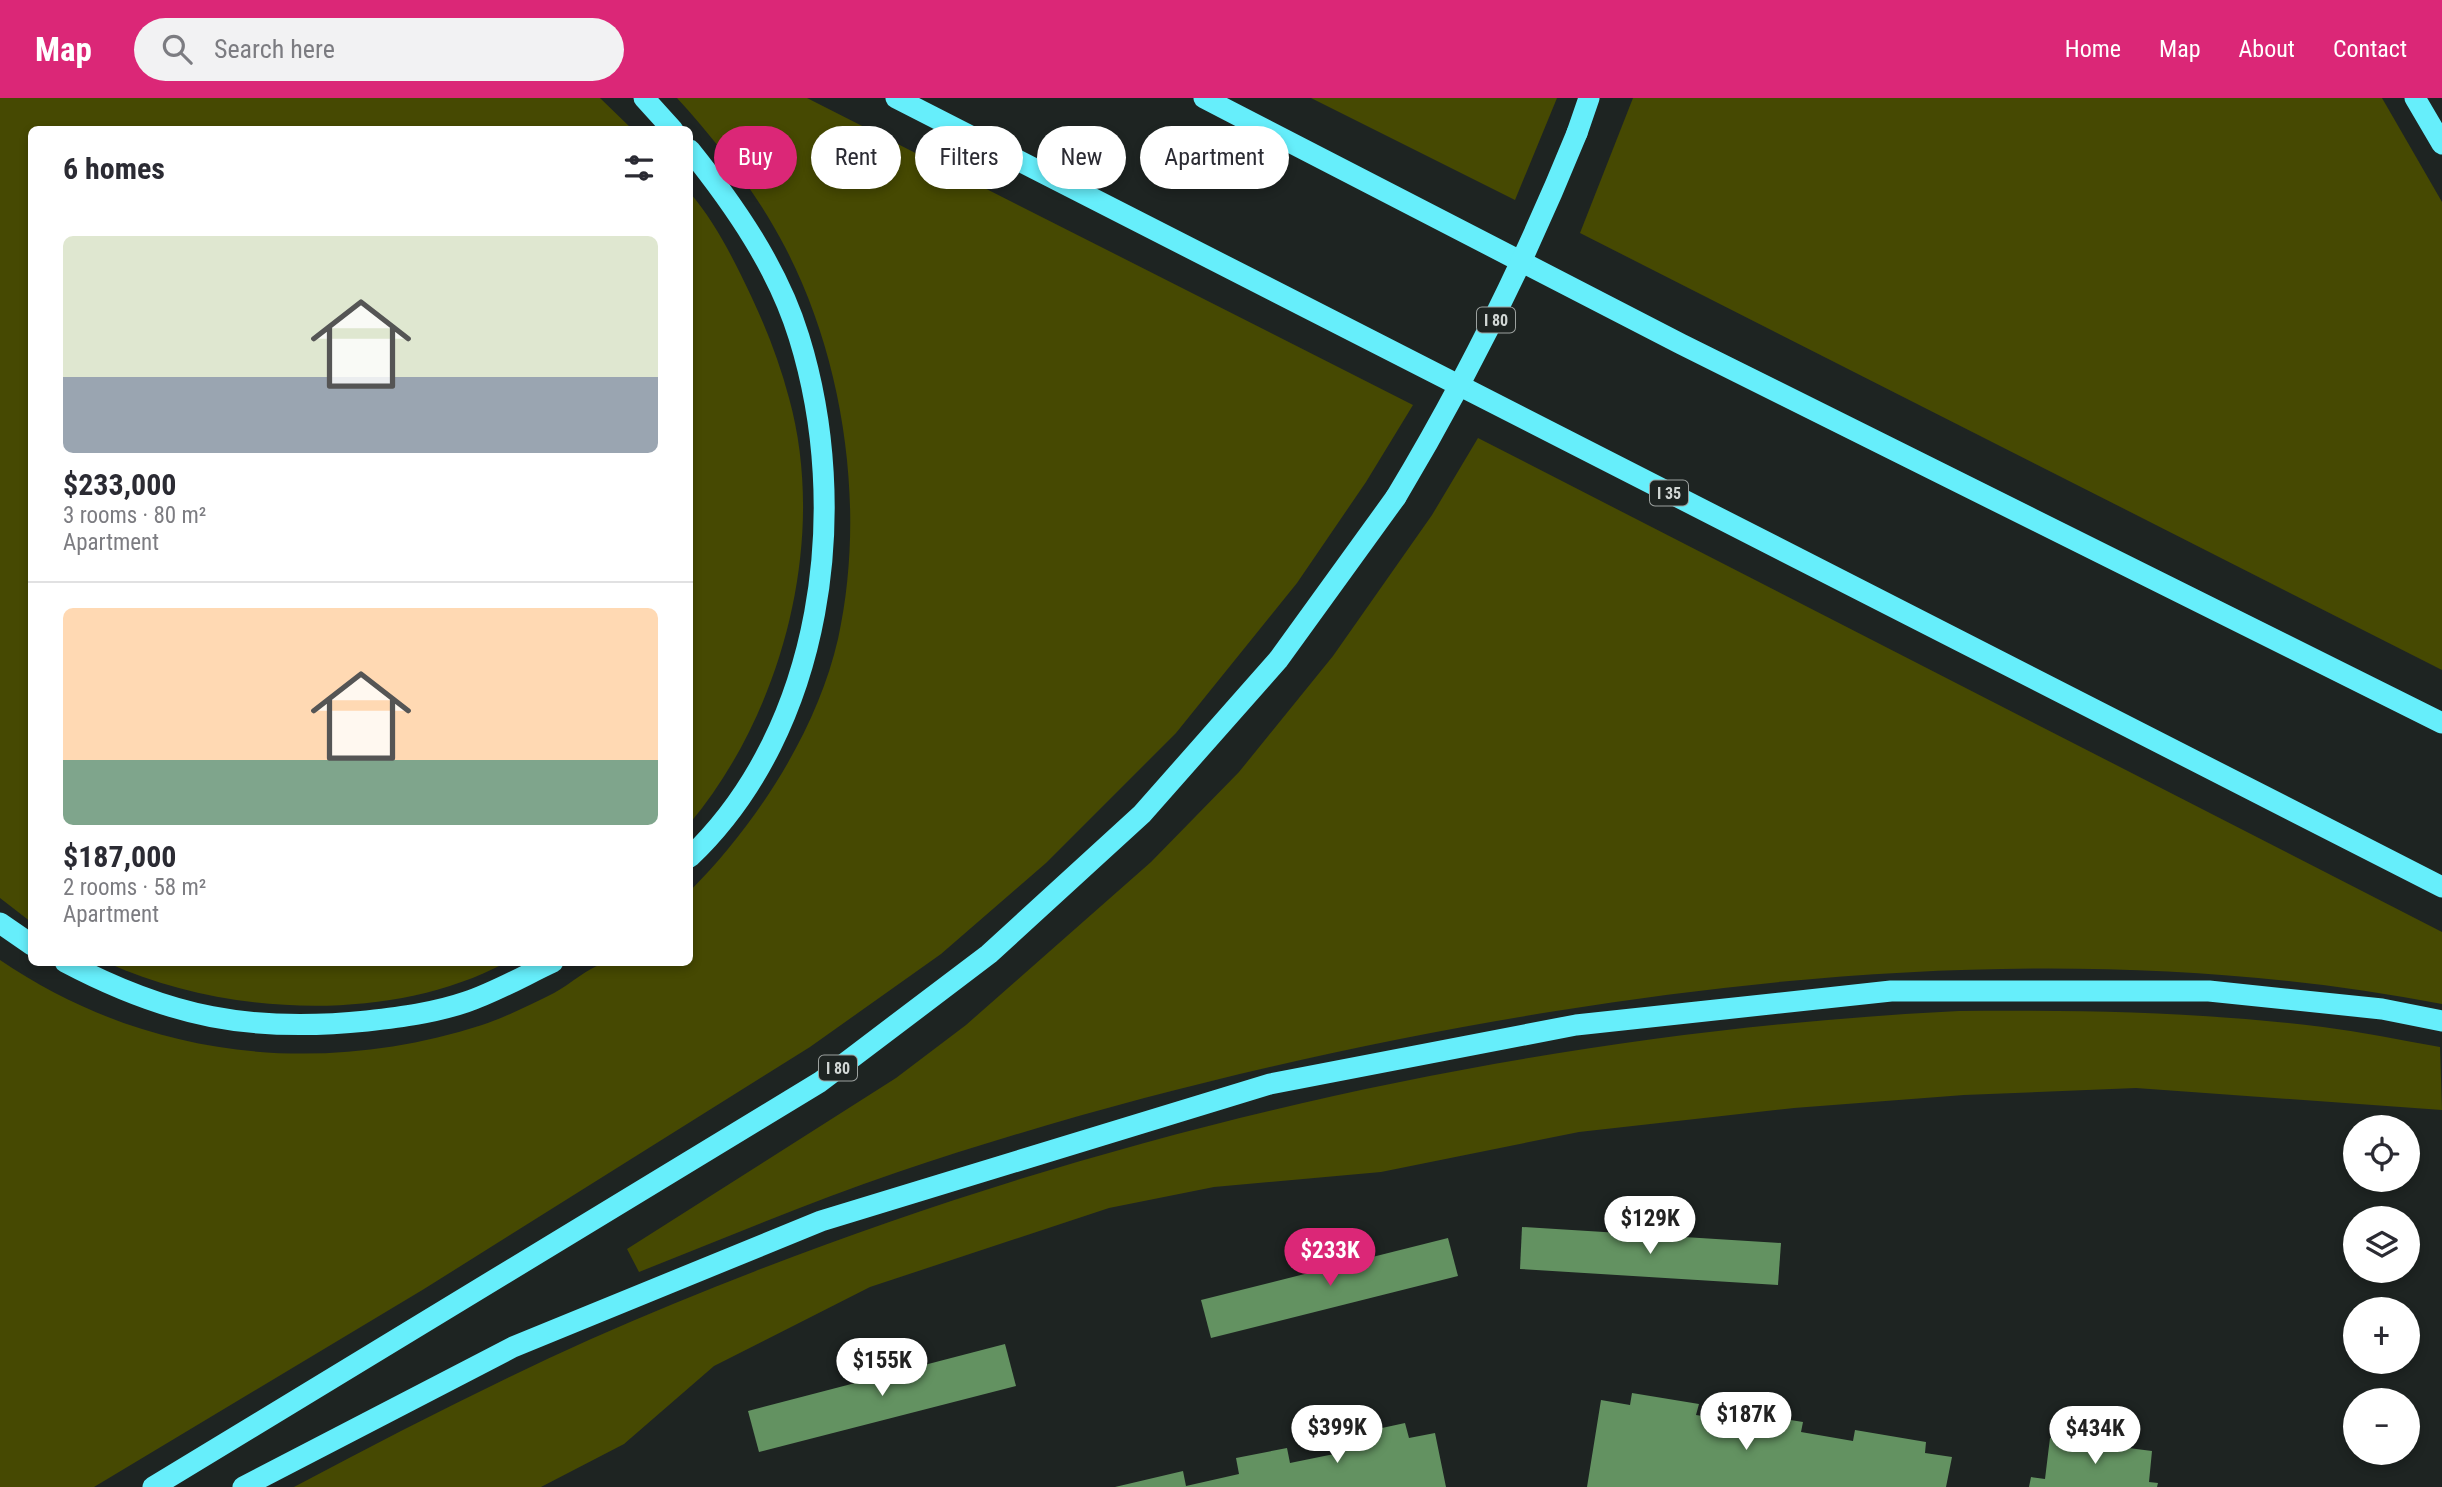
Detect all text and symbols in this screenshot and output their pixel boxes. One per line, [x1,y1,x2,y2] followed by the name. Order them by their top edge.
[134,18,624,81] search box
[35,30,92,69] text: Map
[158,30,196,68] icon: search
[214,34,335,64] text: Search here
[2065,35,2121,63] text: Home
[2159,35,2201,63] text: Map
[2239,35,2295,63] text: About
[2333,35,2407,63] text: Contact
[714,126,797,189] chip: Buy
[811,126,901,189] chip: Rent
[915,126,1023,189] chip: Filters
[1037,126,1126,189] chip: New
[1140,126,1289,189] chip: Apartment
[620,149,658,187] icon: filters
[63,151,165,186] text: 6 homes
[298,281,424,407] icon: home
[1477,308,1515,332] road number: I 80
[63,467,176,502] text: $233,000
[1650,480,1688,506] road number: I 35
[63,502,206,529] text: 3 rooms · 80 m²
[63,529,159,556] text: Apartment
[298,653,424,779] icon: home
[63,839,176,874] text: $187,000
[63,874,206,901] text: 2 rooms · 58 m²
[63,901,159,928] text: Apartment
[819,1056,857,1080] road number: I 80
[2343,1115,2420,1465] map controls
[2343,1115,2420,1192] button: locate
[1601,1196,1699,1256] pin: $129K
[1620,1205,1680,1232] text: $129K
[2343,1206,2420,1283] button: layers
[1281,1228,1379,1288] pin: $233K
[1300,1237,1360,1264] text: $233K
[2343,1297,2420,1374] button: +
[833,1338,931,1398] pin: $155K
[852,1347,912,1374] text: $155K
[2343,1388,2420,1465] button: −
[1697,1392,1795,1452] pin: $187K
[1716,1401,1776,1428] text: $187K
[1288,1406,1386,1465] pin: $399K
[2046,1406,2144,1466] pin: $434K
[1307,1414,1367,1441] text: $399K
[2065,1415,2125,1442] text: $434K

